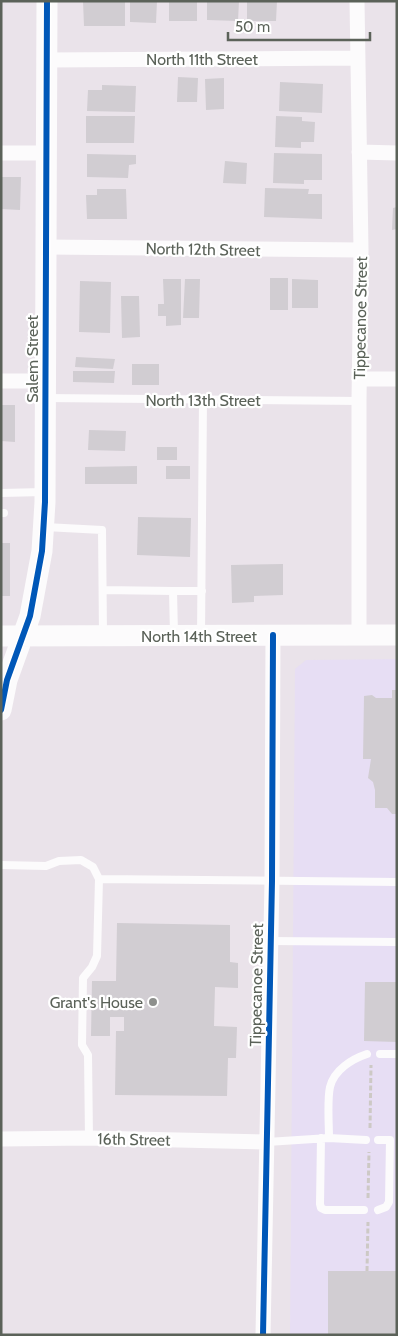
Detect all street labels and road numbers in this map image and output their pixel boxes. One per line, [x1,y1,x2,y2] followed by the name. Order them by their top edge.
[146,50,258,69] street label: North 11th Street
[145,239,261,260] street label: North 12th Street
[350,256,371,380] street label: Tippecanoe Street
[23,315,42,403] street label: Salem Street
[145,391,261,410] street label: North 13th Street
[141,627,258,646] street label: North 14th Street
[246,923,267,1047] street label: Tippecanoe Street
[97,1129,171,1150] street label: 16th Street

